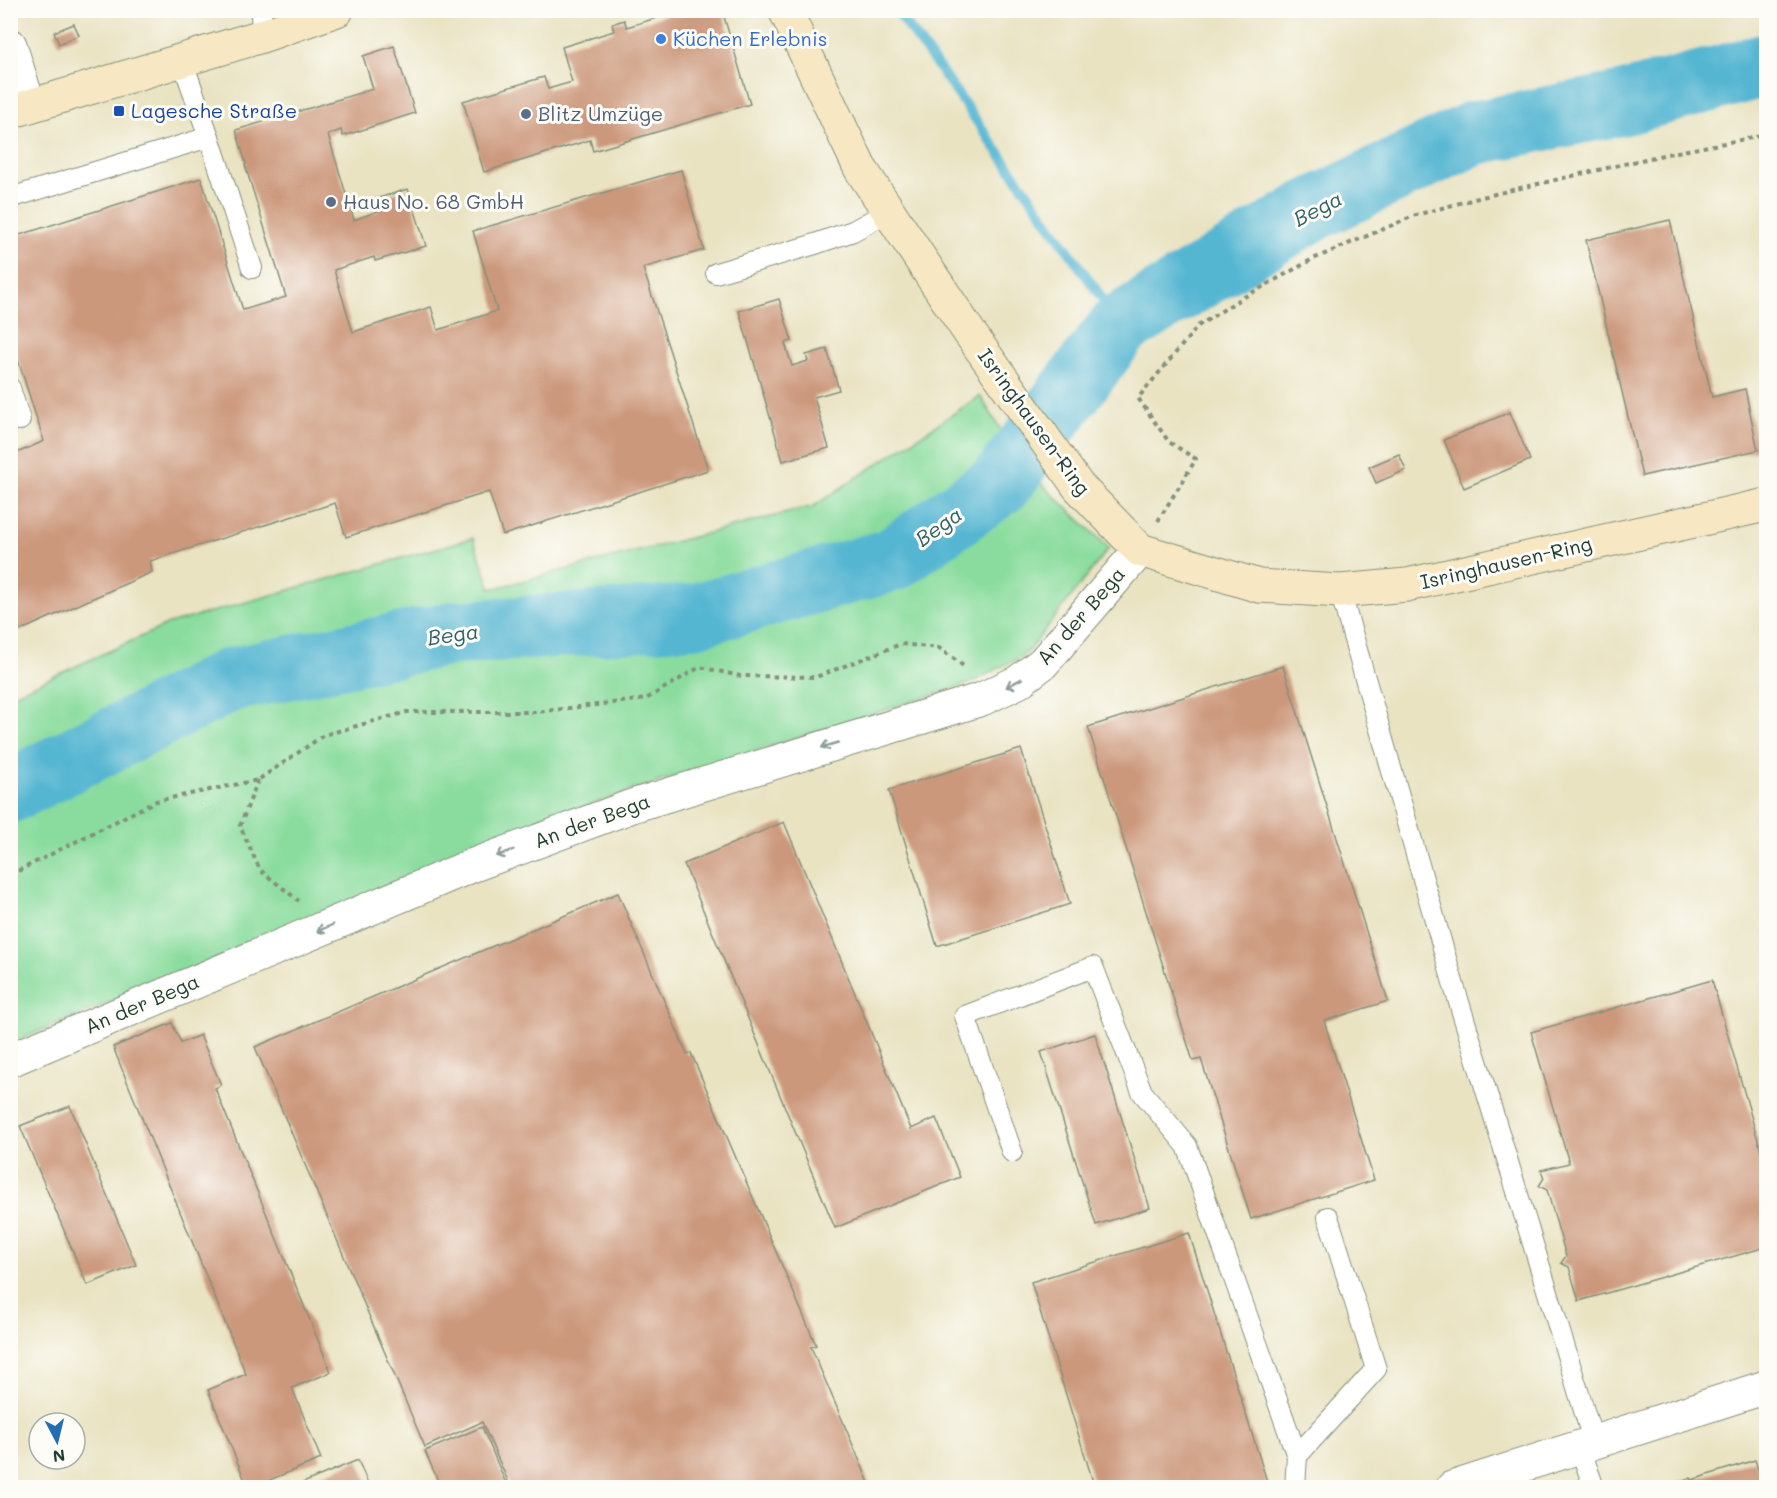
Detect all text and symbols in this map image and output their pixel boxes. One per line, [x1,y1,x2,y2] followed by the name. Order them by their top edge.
[673,25,828,51] place label: Küchen Erlebnis
[654,32,668,46] marker: Küchen Erlebnis
[131,97,297,123] place label: Lagesche Straße
[538,100,663,126] place label: Blitz Umzüge
[112,104,126,118] marker: Lagesche Straße
[519,107,533,121] marker: Blitz Umzüge
[1288,184,1346,231] water label: Bega
[343,188,524,214] place label: Haus No. 68 GmbH
[324,195,338,209] marker: Haus No. 68 GmbH
[973,343,1097,500] street label: Isringhausen-Ring
[909,500,967,552] water label: Bega
[1417,530,1594,594] street label: Isringhausen-Ring
[1031,561,1130,670] street label: An der Bega
[426,617,480,650] water label: Bega
[1006,677,1023,689] one-way arrow
[821,740,840,751] one-way arrow
[530,787,653,853] street label: An der Bega
[496,849,515,860] one-way arrow
[316,923,334,934] one-way arrow
[81,967,203,1039] street label: An der Bega
[27,1411,87,1471] north arrow
[52,1445,66,1468] text: N

